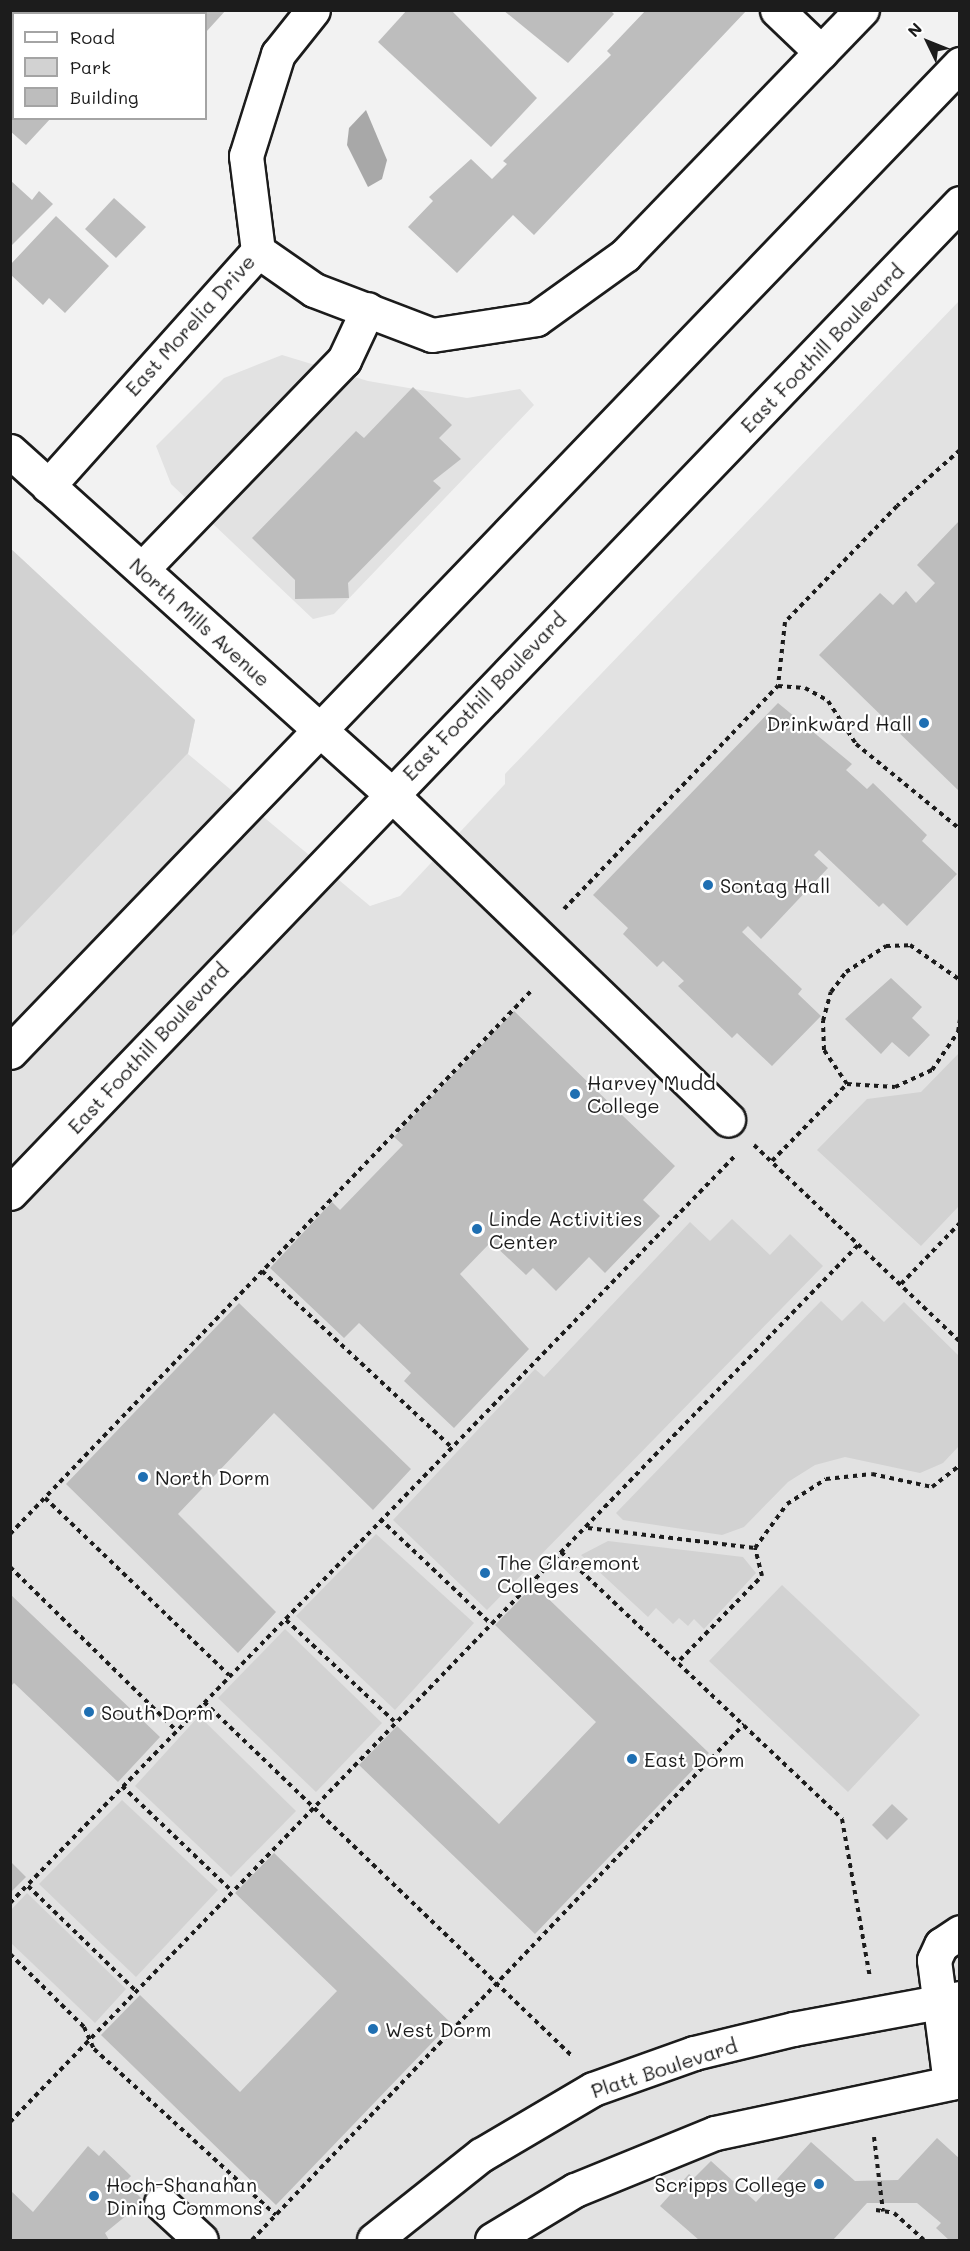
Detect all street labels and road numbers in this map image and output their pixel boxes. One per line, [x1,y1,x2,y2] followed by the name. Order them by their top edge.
[120,249,260,401] street label: East Morelia Drive
[735,259,909,437] street label: East Foothill Boulevard
[125,553,275,691] street label: North Mills Avenue
[397,607,571,785] street label: East Foothill Boulevard
[63,958,233,1138] street label: East Foothill Boulevard
[588,2033,740,2103] street label: Platt Boulevard

